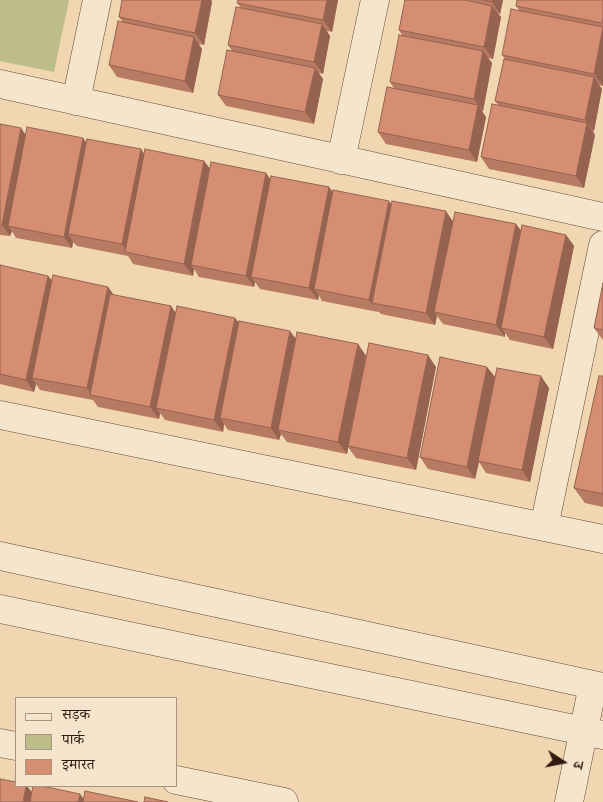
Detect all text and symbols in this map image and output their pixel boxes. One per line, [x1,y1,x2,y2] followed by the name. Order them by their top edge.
[15,697,178,787] legend
[62,705,90,724] text: सड़क
[62,730,84,749] text: पार्क
[538,737,588,787] north arrow
[62,755,95,774] text: इमारत
[568,760,587,770] text: उ

